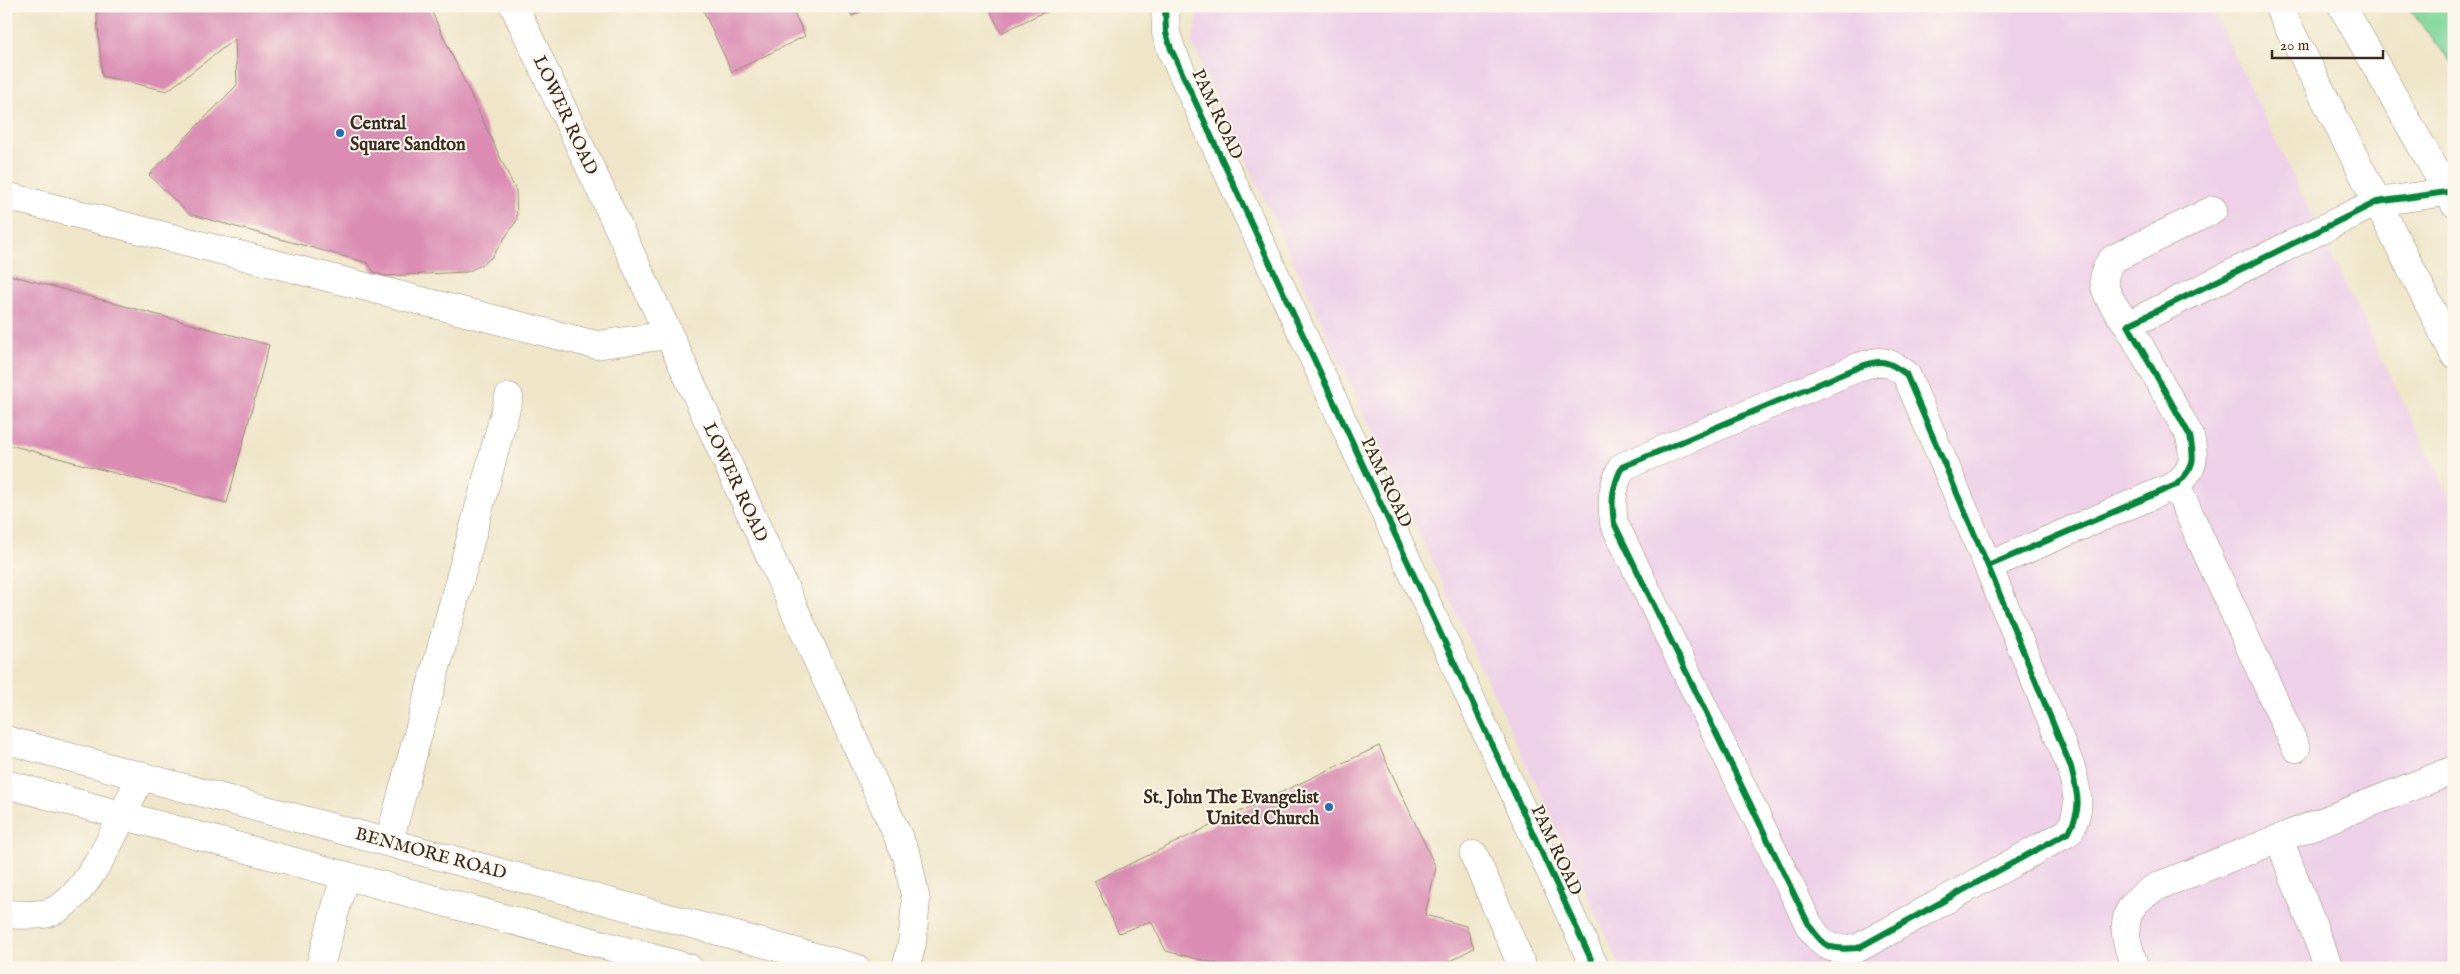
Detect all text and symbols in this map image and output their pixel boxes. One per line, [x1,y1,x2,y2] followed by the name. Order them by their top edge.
[2272,28,2384,60] scale bar
[2280,36,2310,55] text: 20 m
[527,52,602,179] street label: LOWER ROAD
[1186,66,1248,164] street label: PAM ROAD
[350,113,466,157] place label: Central Square Sandton
[334,127,346,139] marker: Central Square Sandton
[697,419,772,546] street label: LOWER ROAD
[1355,434,1417,532] street label: PAM ROAD
[1143,787,1320,831] place label: St. John The Evangelist United Church
[1323,801,1335,813] marker: St. John The Evangelist United Church
[1525,802,1587,900] street label: PAM ROAD
[352,823,509,886] street label: BENMORE ROAD

